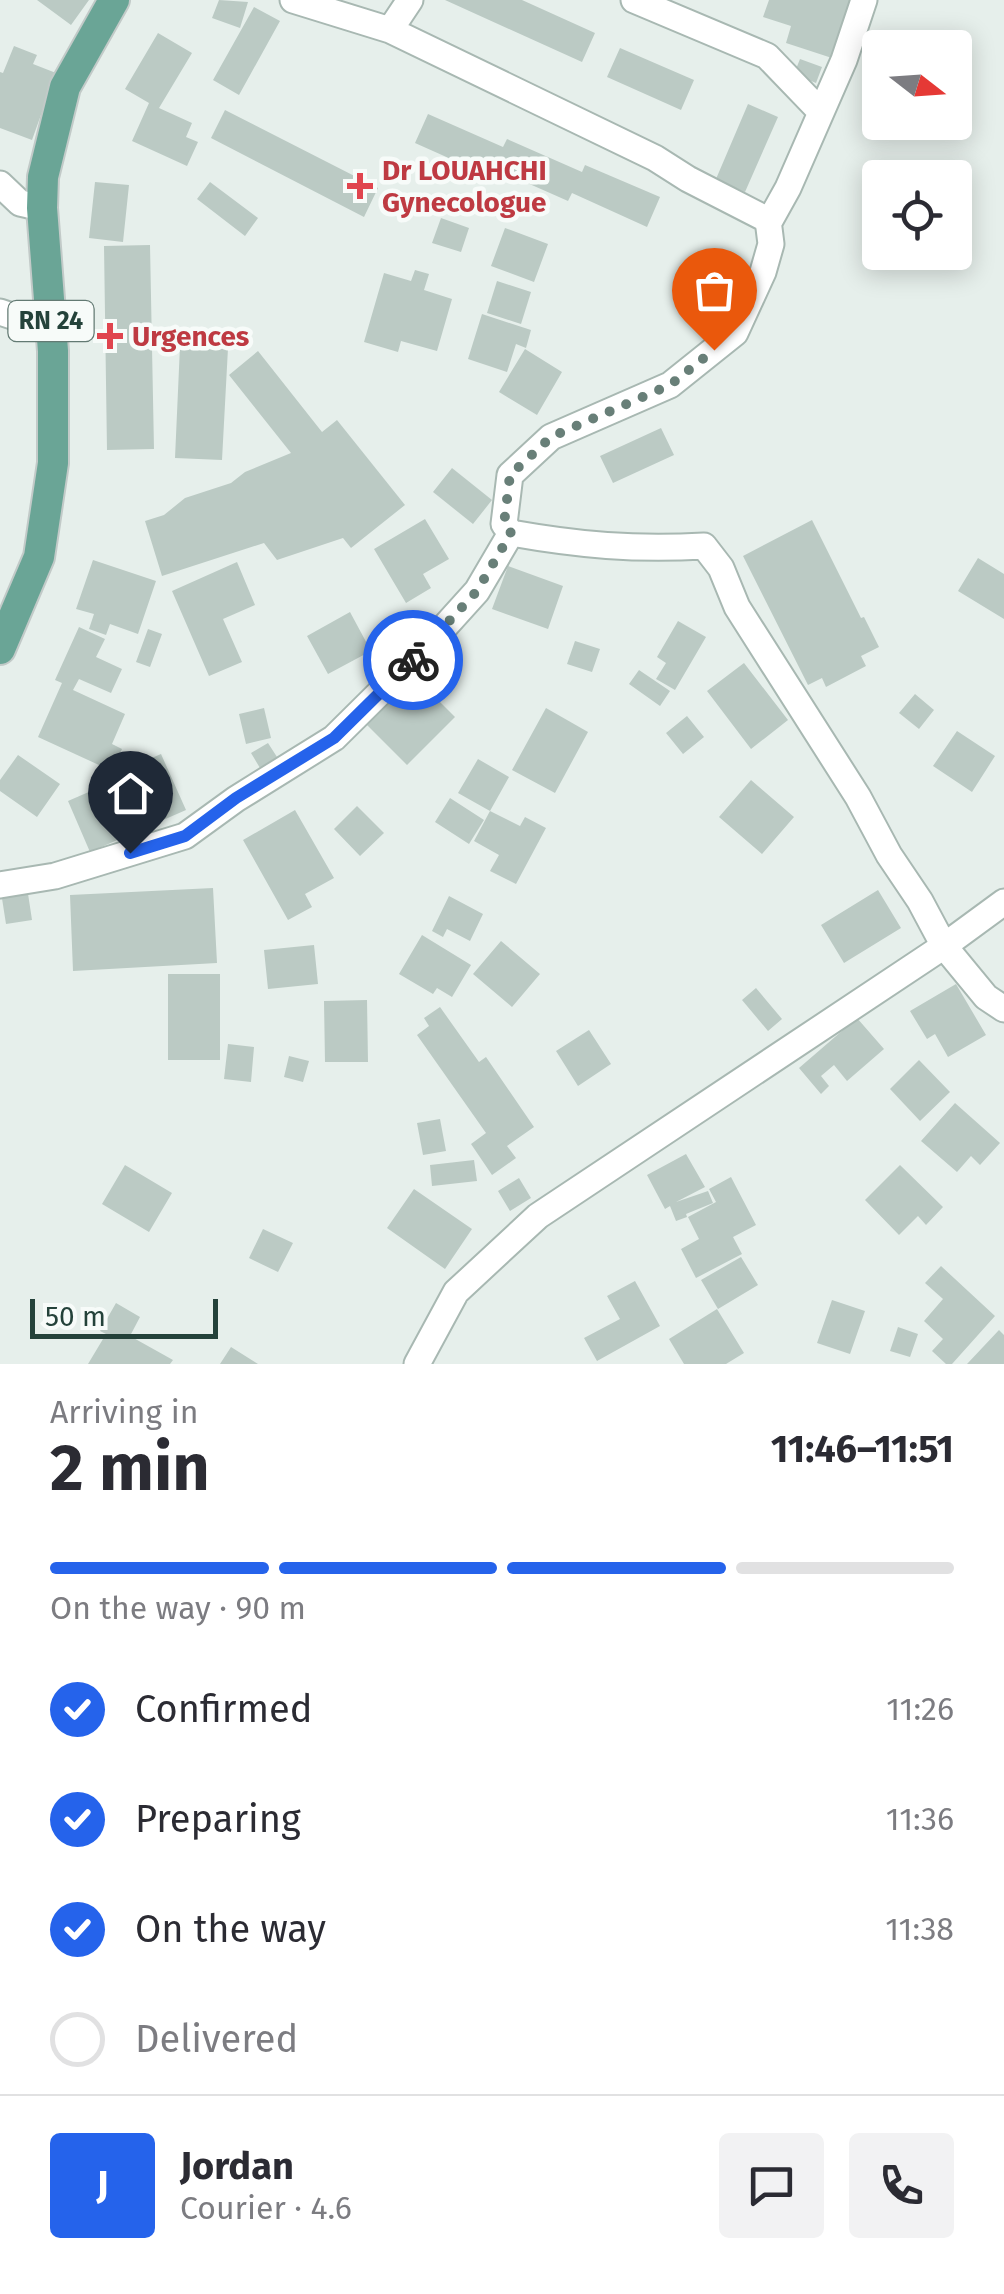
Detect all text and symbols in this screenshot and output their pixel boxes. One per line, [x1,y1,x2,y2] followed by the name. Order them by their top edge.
[862,30,972,140] north arrow
[862,30,972,270] map controls
[382,154,547,219] place label: Dr LOUAHCHI Gynecologue
[862,160,972,270] button: locate
[347,173,373,199] marker: Dr LOUAHCHI Gynecologue
[672,248,757,351] pin
[687,263,742,318] icon: bag
[8,301,94,341] road number: RN 24
[132,320,249,353] place label: Urgences
[97,323,123,349] marker: Urgences
[363,610,463,710] courier
[386,633,441,688] icon: bike
[88,751,173,854] pin
[103,766,158,821] icon: home
[30,1294,218,1338] scale bar
[45,1300,106,1333] text: 50 m
[50,1393,198,1431] text: Arriving in
[771,1426,954,1472] text: 11:46–11:51
[50,1429,210,1507] text: 2 min
[50,1589,306,1627] text: On the way · 90 m
[50,1682,105,1737] icon: check
[135,1686,313,1732] text: Confirmed
[886,1690,954,1728] text: 11:26
[50,1792,105,1847] icon: check
[135,1796,301,1842] text: Preparing
[886,1800,954,1838] text: 11:36
[50,1902,105,1957] icon: check
[135,1906,326,1952] text: On the way
[885,1910,954,1948] text: 11:38
[135,2016,298,2062] text: Delivered
[719,2133,824,2238] button: chat
[849,2133,954,2238] button: phone
[180,2143,294,2189] text: Jordan
[96,2162,109,2208] text: J
[180,2189,352,2227] text: Courier · 4.6

